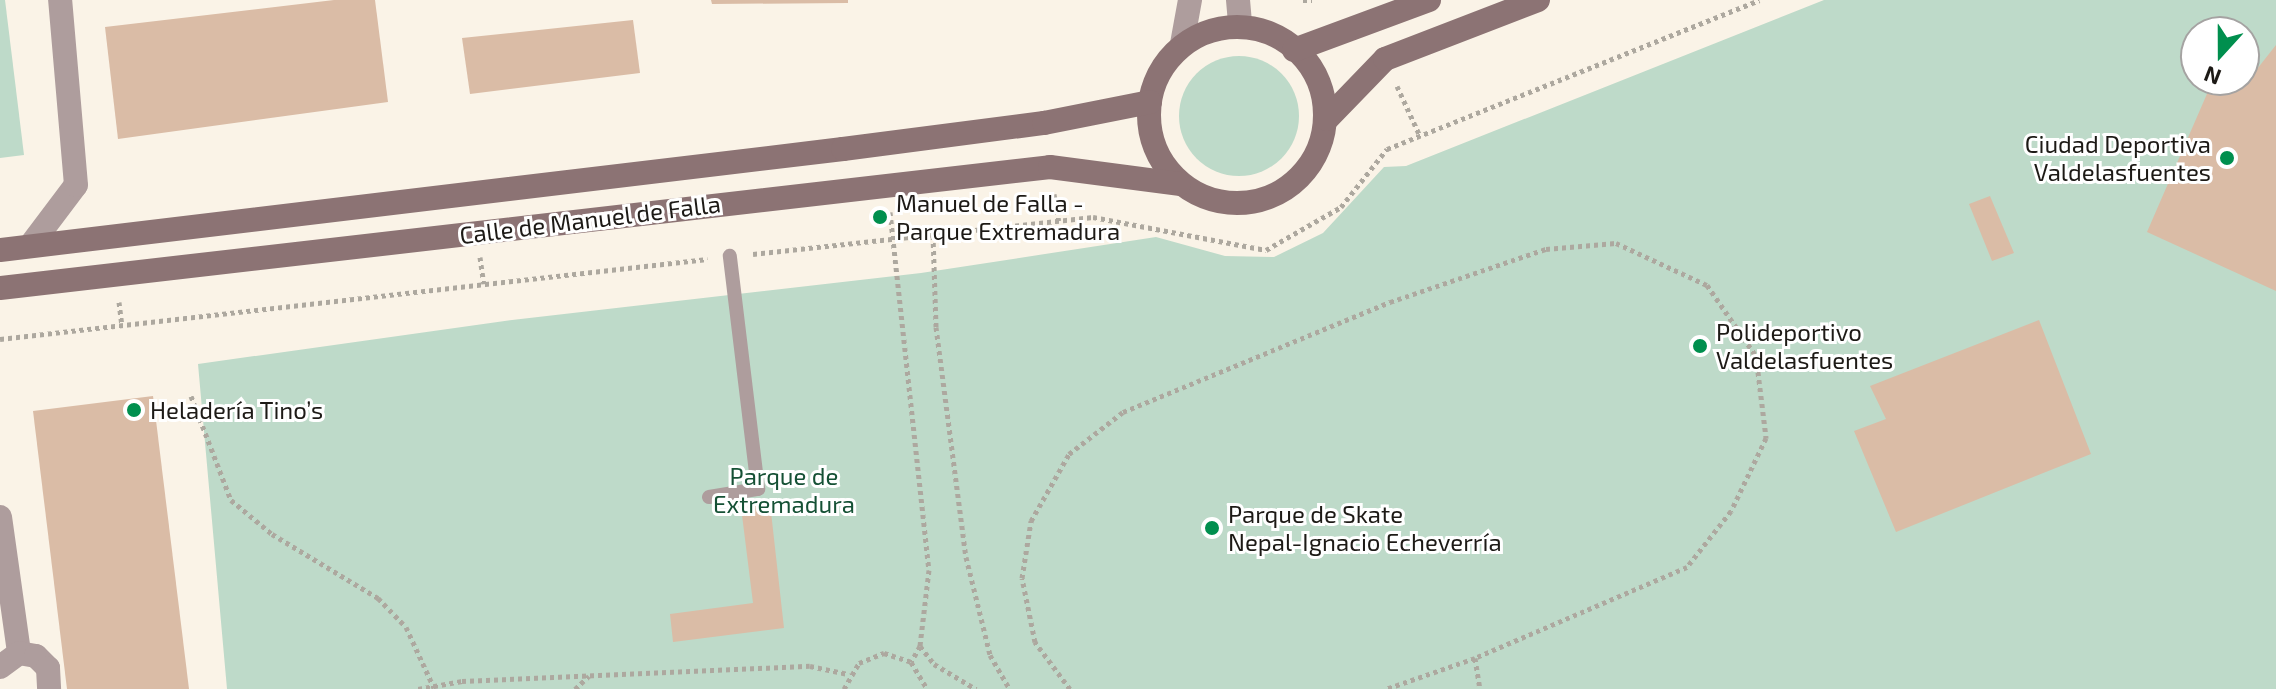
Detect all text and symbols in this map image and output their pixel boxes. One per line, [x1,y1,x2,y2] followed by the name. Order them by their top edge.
[2180,16,2260,96] north arrow
[2200,62,2224,92] text: N
[2025,130,2211,186] place label: Ciudad Deportiva Valdelasfuentes
[2218,149,2236,167] marker: Ciudad Deportiva Valdelasfuentes
[457,189,723,249] street label: Calle de Manuel de Falla
[896,189,1120,245] place label: Manuel de Falla - Parque Extremadura
[871,208,889,226] marker: Manuel de Falla - Parque Extremadura
[1716,318,1893,374] place label: Polideportivo Valdelasfuentes
[1691,337,1709,355] marker: Polideportivo Valdelasfuentes
[150,396,324,424] place label: Heladería Tino’s
[125,401,143,419] marker: Heladería Tino’s
[713,462,855,518] park label: Parque de Extremadura
[1228,500,1502,556] place label: Parque de Skate Nepal-Ignacio Echeverría
[1203,519,1221,537] marker: Parque de Skate Nepal-Ignacio Echeverría

